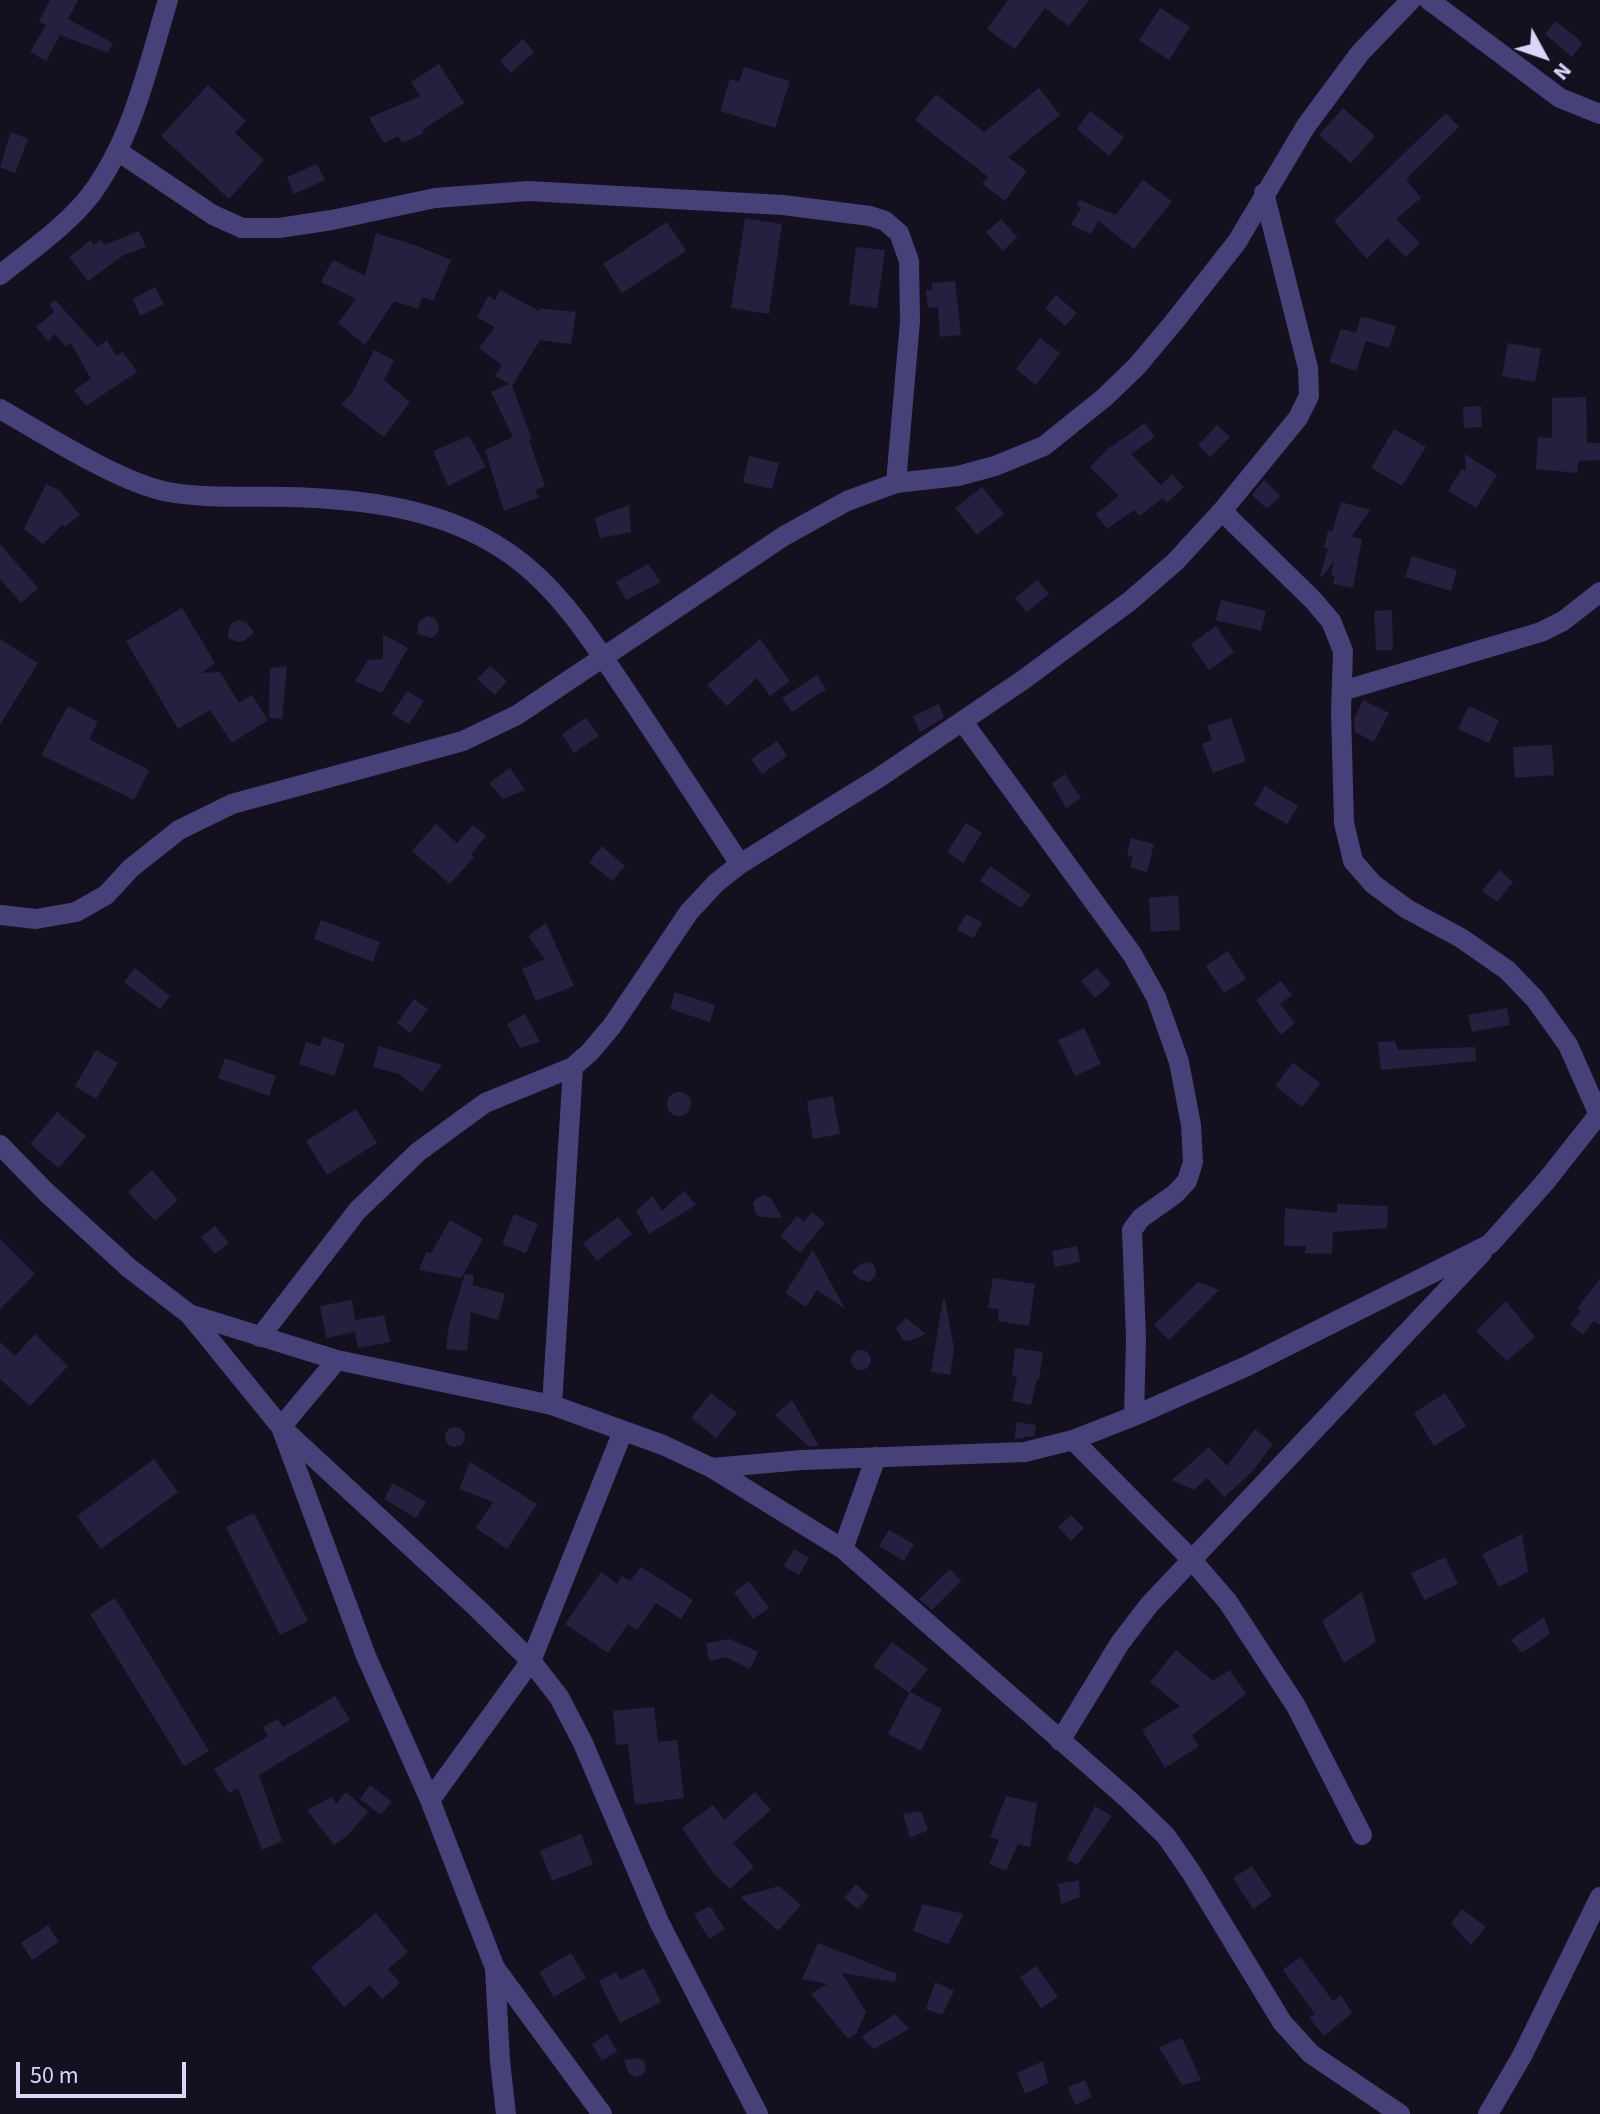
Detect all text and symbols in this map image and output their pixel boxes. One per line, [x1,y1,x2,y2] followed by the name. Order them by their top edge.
[1504,16,1584,96] north arrow
[1545,56,1579,87] text: N
[20,2046,190,2096] scale bar
[30,2058,79,2093] text: 50 m

